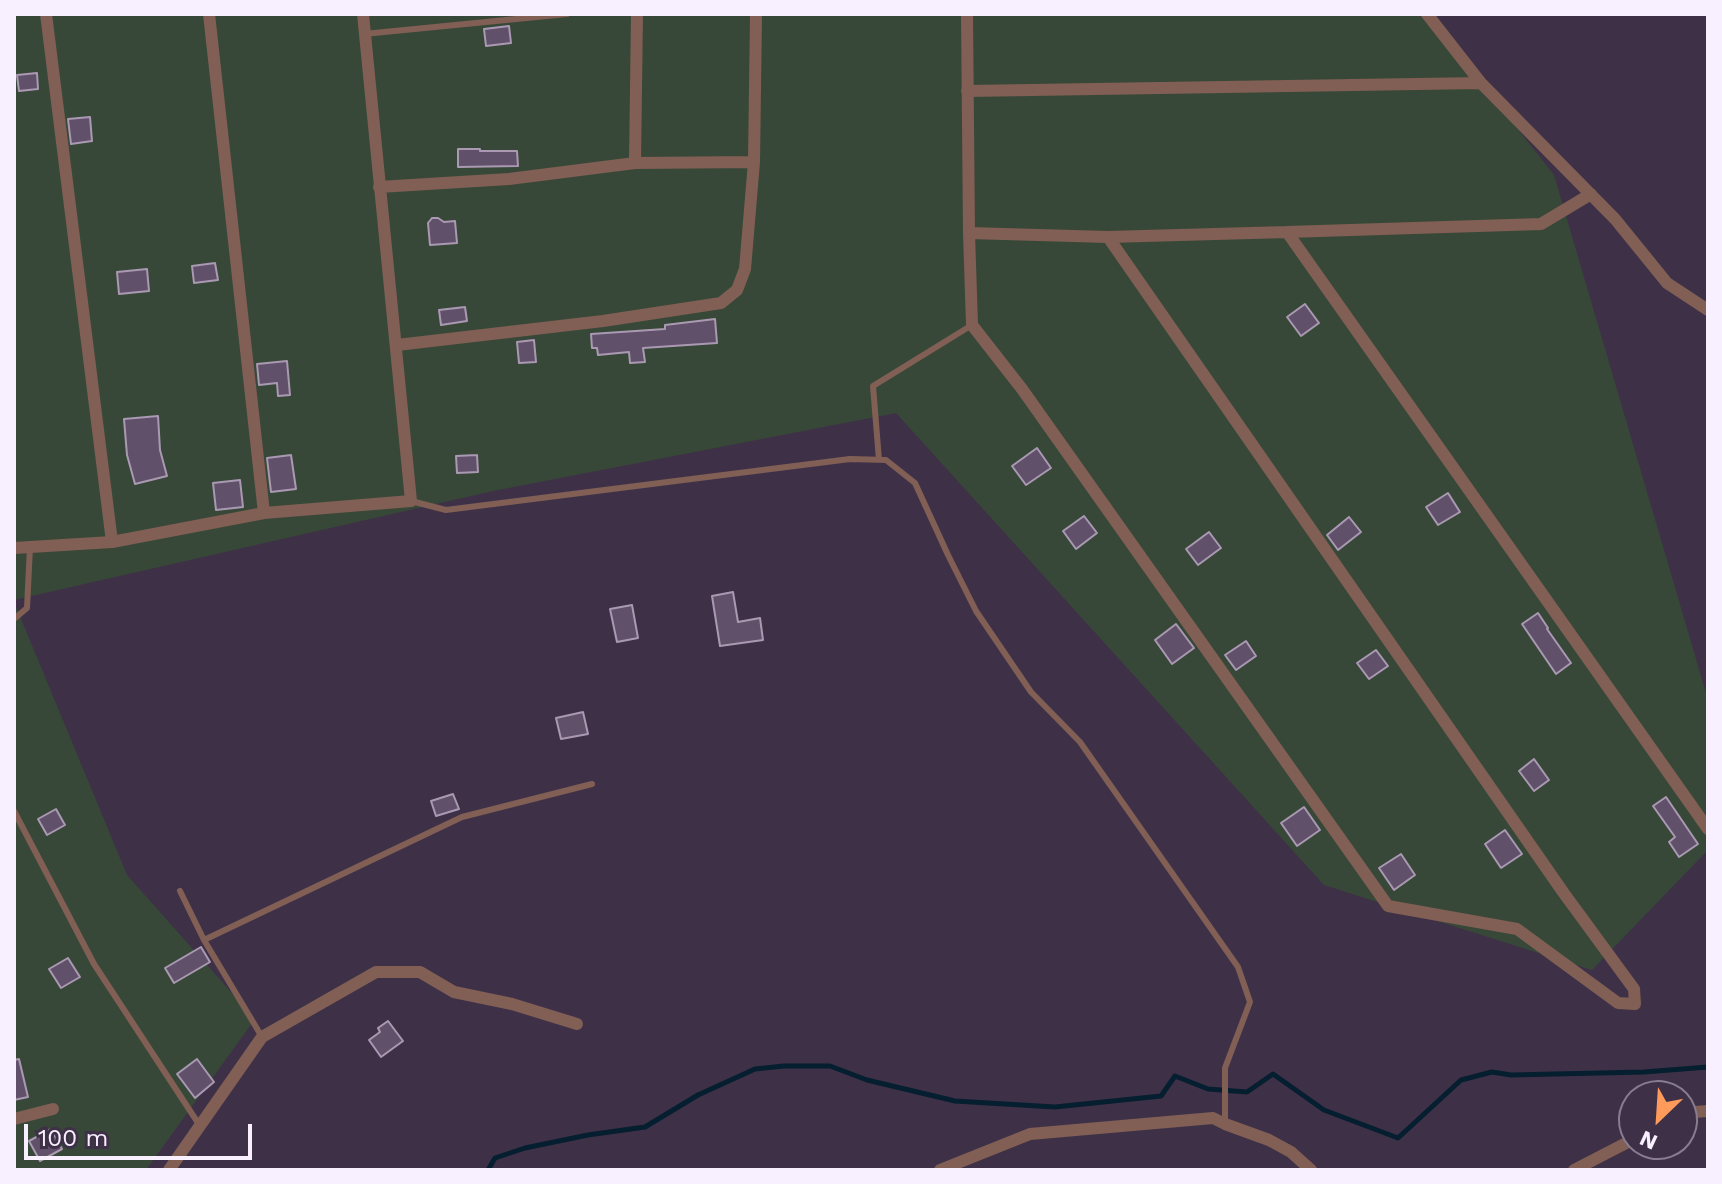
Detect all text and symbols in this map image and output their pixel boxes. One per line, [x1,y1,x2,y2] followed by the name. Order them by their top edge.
[1618,1080,1698,1160] north arrow
[28,1108,256,1158] scale bar
[38,1124,108,1152] text: 100 m
[1636,1126,1661,1155] text: N

